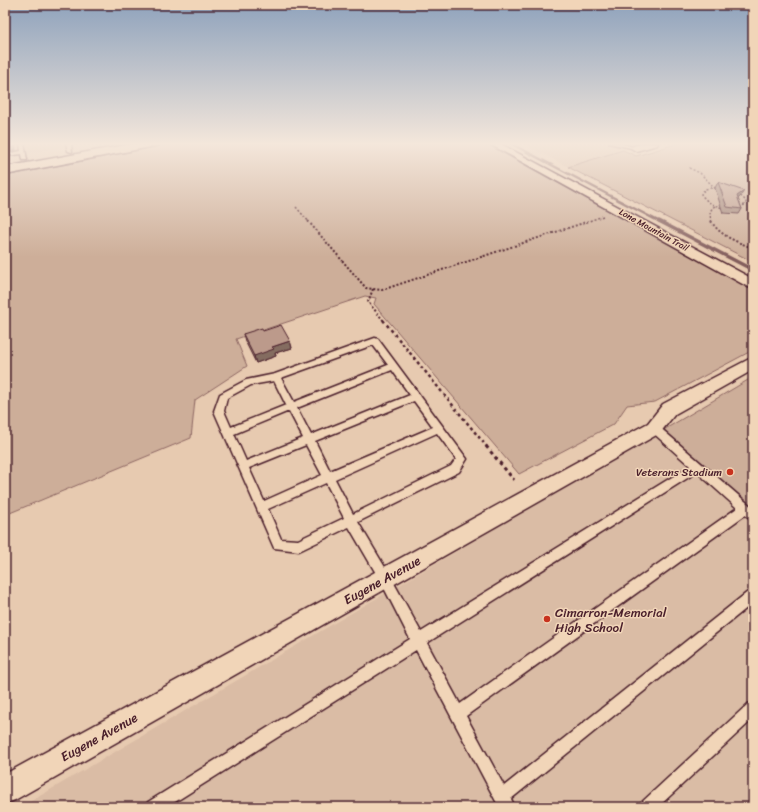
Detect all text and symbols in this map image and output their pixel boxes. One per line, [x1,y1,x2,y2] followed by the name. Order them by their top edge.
[616,204,692,256] street label: Lone Mountain Trail
[636,463,723,482] place label: Veterans Stadium
[725,467,735,477] marker: Veterans Stadium
[339,549,425,611] street label: Eugene Avenue
[555,601,667,639] place label: Cimarron-Memorial High School
[542,614,552,624] marker: Cimarron-Memorial High School
[56,706,142,768] street label: Eugene Avenue

